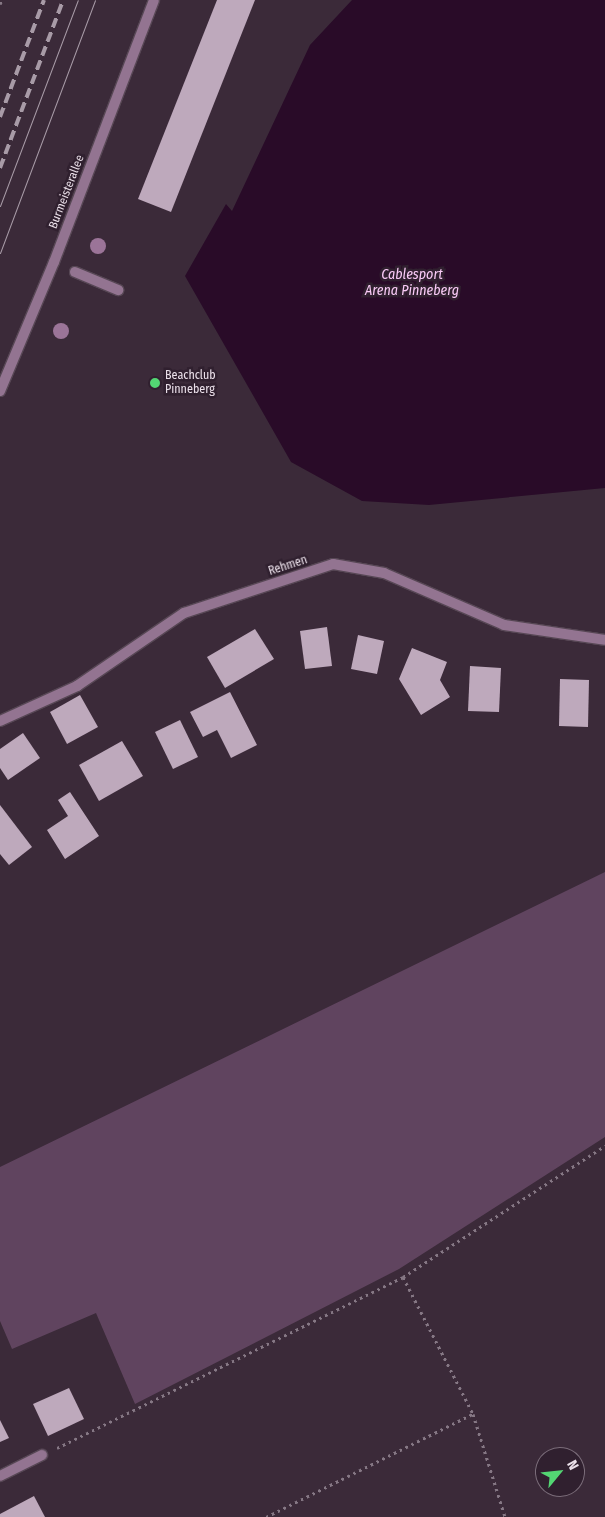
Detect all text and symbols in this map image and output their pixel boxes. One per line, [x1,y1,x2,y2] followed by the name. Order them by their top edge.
[46,153,88,231] street label: Burmeisterallee
[365,267,459,300] water label: Cablesport Arena Pinneberg
[165,369,216,397] place label: Beachclub Pinneberg
[149,377,161,389] marker: Beachclub Pinneberg
[267,553,309,579] street label: Rehmen
[535,1447,585,1497] north arrow
[563,1457,582,1473] text: N

